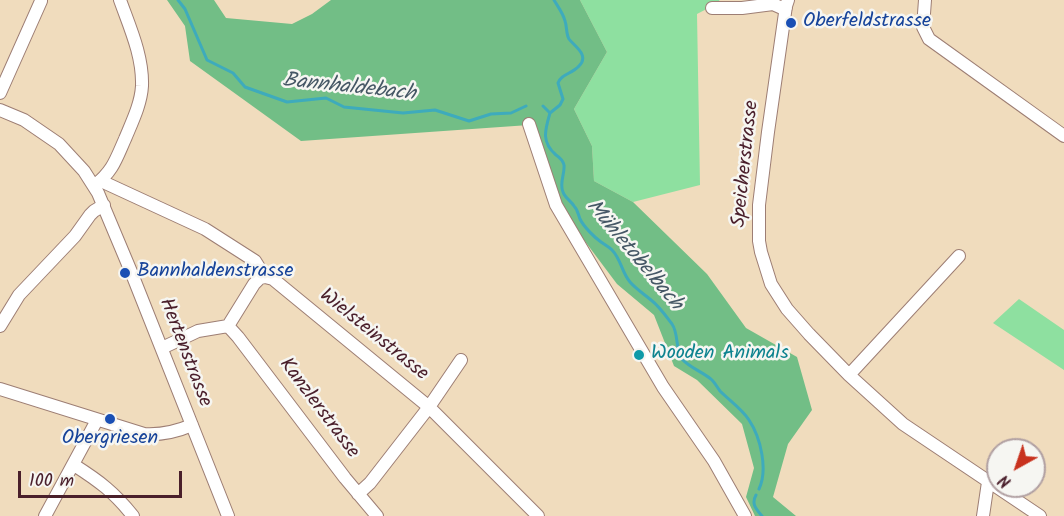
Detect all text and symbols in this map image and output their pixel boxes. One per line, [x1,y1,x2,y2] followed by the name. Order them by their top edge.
[803,11,931,35] place label: Oberfeldstrasse
[784,16,798,30] marker: Oberfeldstrasse
[281,70,417,108] water label: Bannhaldebach
[728,99,766,229] street label: Speicherstrasse
[579,195,687,317] water label: Mühletobelbach
[137,261,293,285] place label: Bannhaldenstrasse
[118,266,132,280] marker: Bannhaldenstrasse
[314,285,432,387] street label: Wielsteinstrasse
[152,295,216,411] street label: Hertenstrasse
[651,343,789,367] place label: Wooden Animals
[632,348,646,362] marker: Wooden Animals
[272,354,364,464] street label: Kanzlerstrasse
[103,412,117,426] marker: Obergriesen
[62,428,158,452] place label: Obergriesen
[986,438,1046,498] north arrow
[21,459,184,497] scale bar
[29,467,74,496] text: 100 m
[993,468,1017,493] text: N

